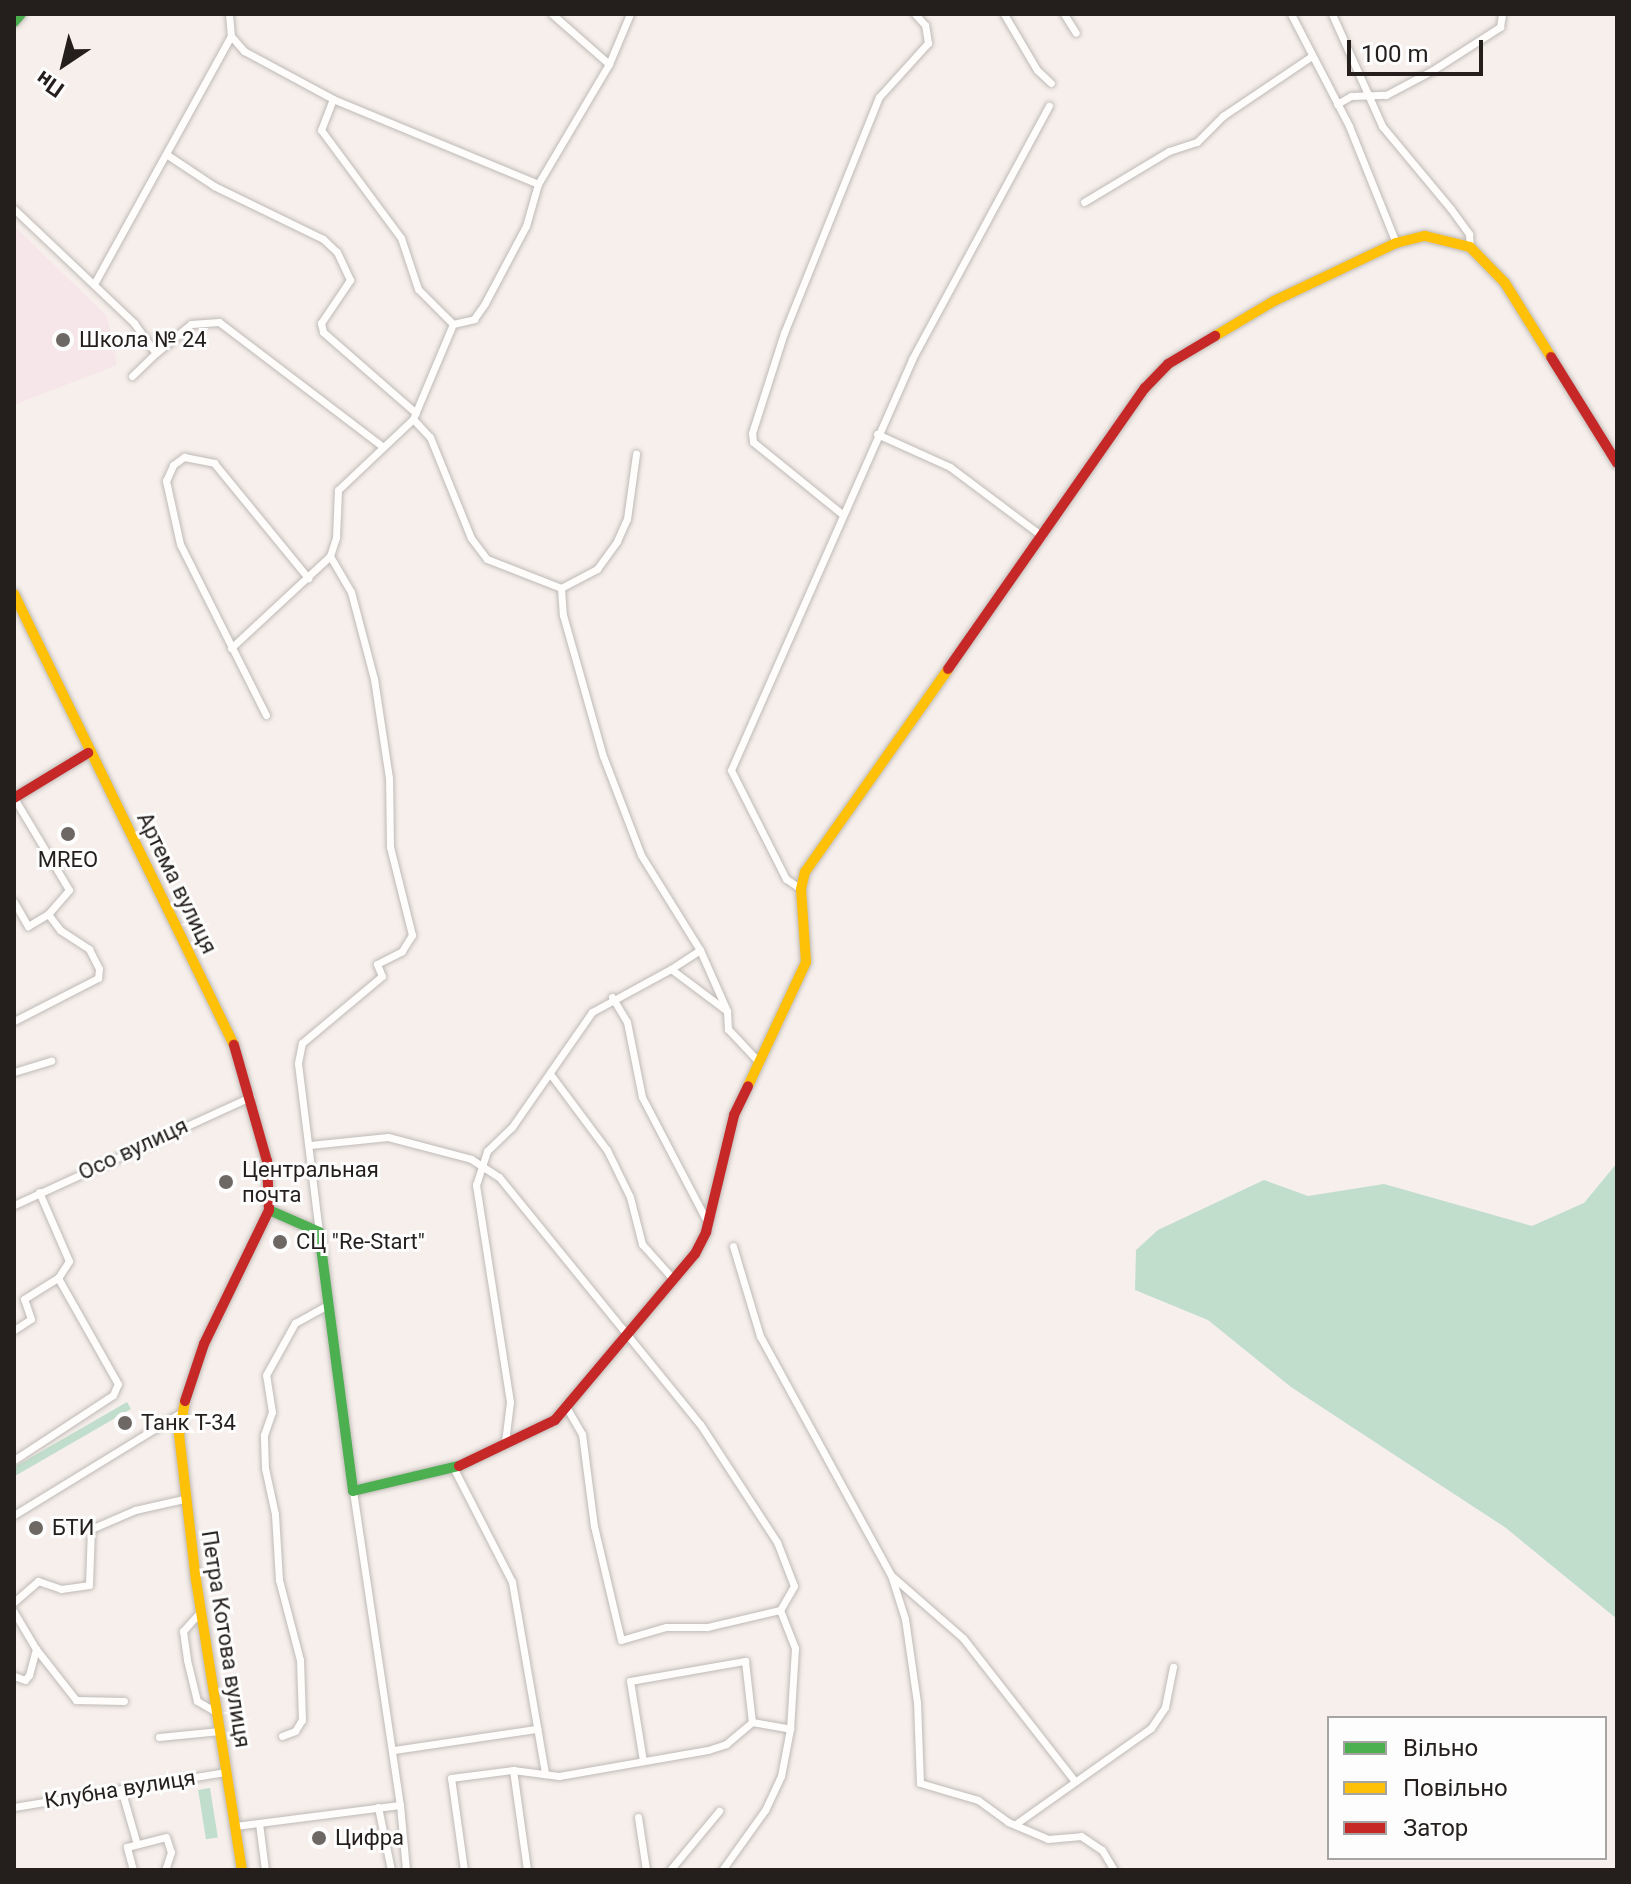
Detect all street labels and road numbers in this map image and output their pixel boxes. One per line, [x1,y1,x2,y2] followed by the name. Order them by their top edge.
[131,808,223,958] street label: Артема вулиця
[74,1112,192,1186] street label: Осо вулиця
[196,1529,256,1749] street label: Петра Котова вулиця
[43,1764,197,1814] street label: Клубна вулиця

